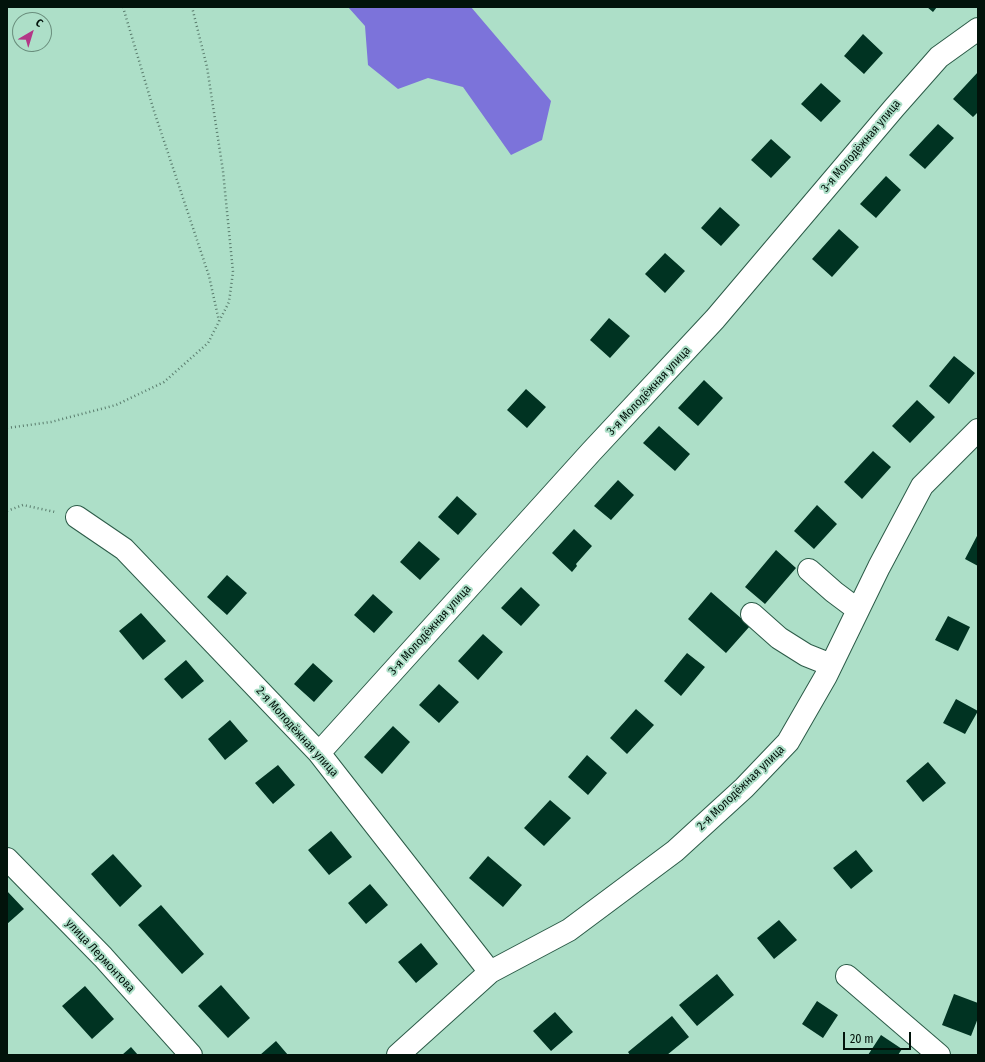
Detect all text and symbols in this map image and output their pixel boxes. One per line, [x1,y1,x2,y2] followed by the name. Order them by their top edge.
[12,12,52,52] north arrow
[33,16,45,30] text: С
[818,97,904,195] street label: 3-я Молодёжная улица
[604,344,694,438] street label: 3-я Молодёжная улица
[386,582,474,678] street label: 3-я Молодёжная улица
[253,684,341,780] street label: 2-я Молодёжная улица
[694,743,788,833] street label: 2-я Молодёжная улица
[62,916,138,996] street label: улица Лермонтова
[845,1024,913,1050] scale bar
[850,1032,874,1046] text: 20 m

